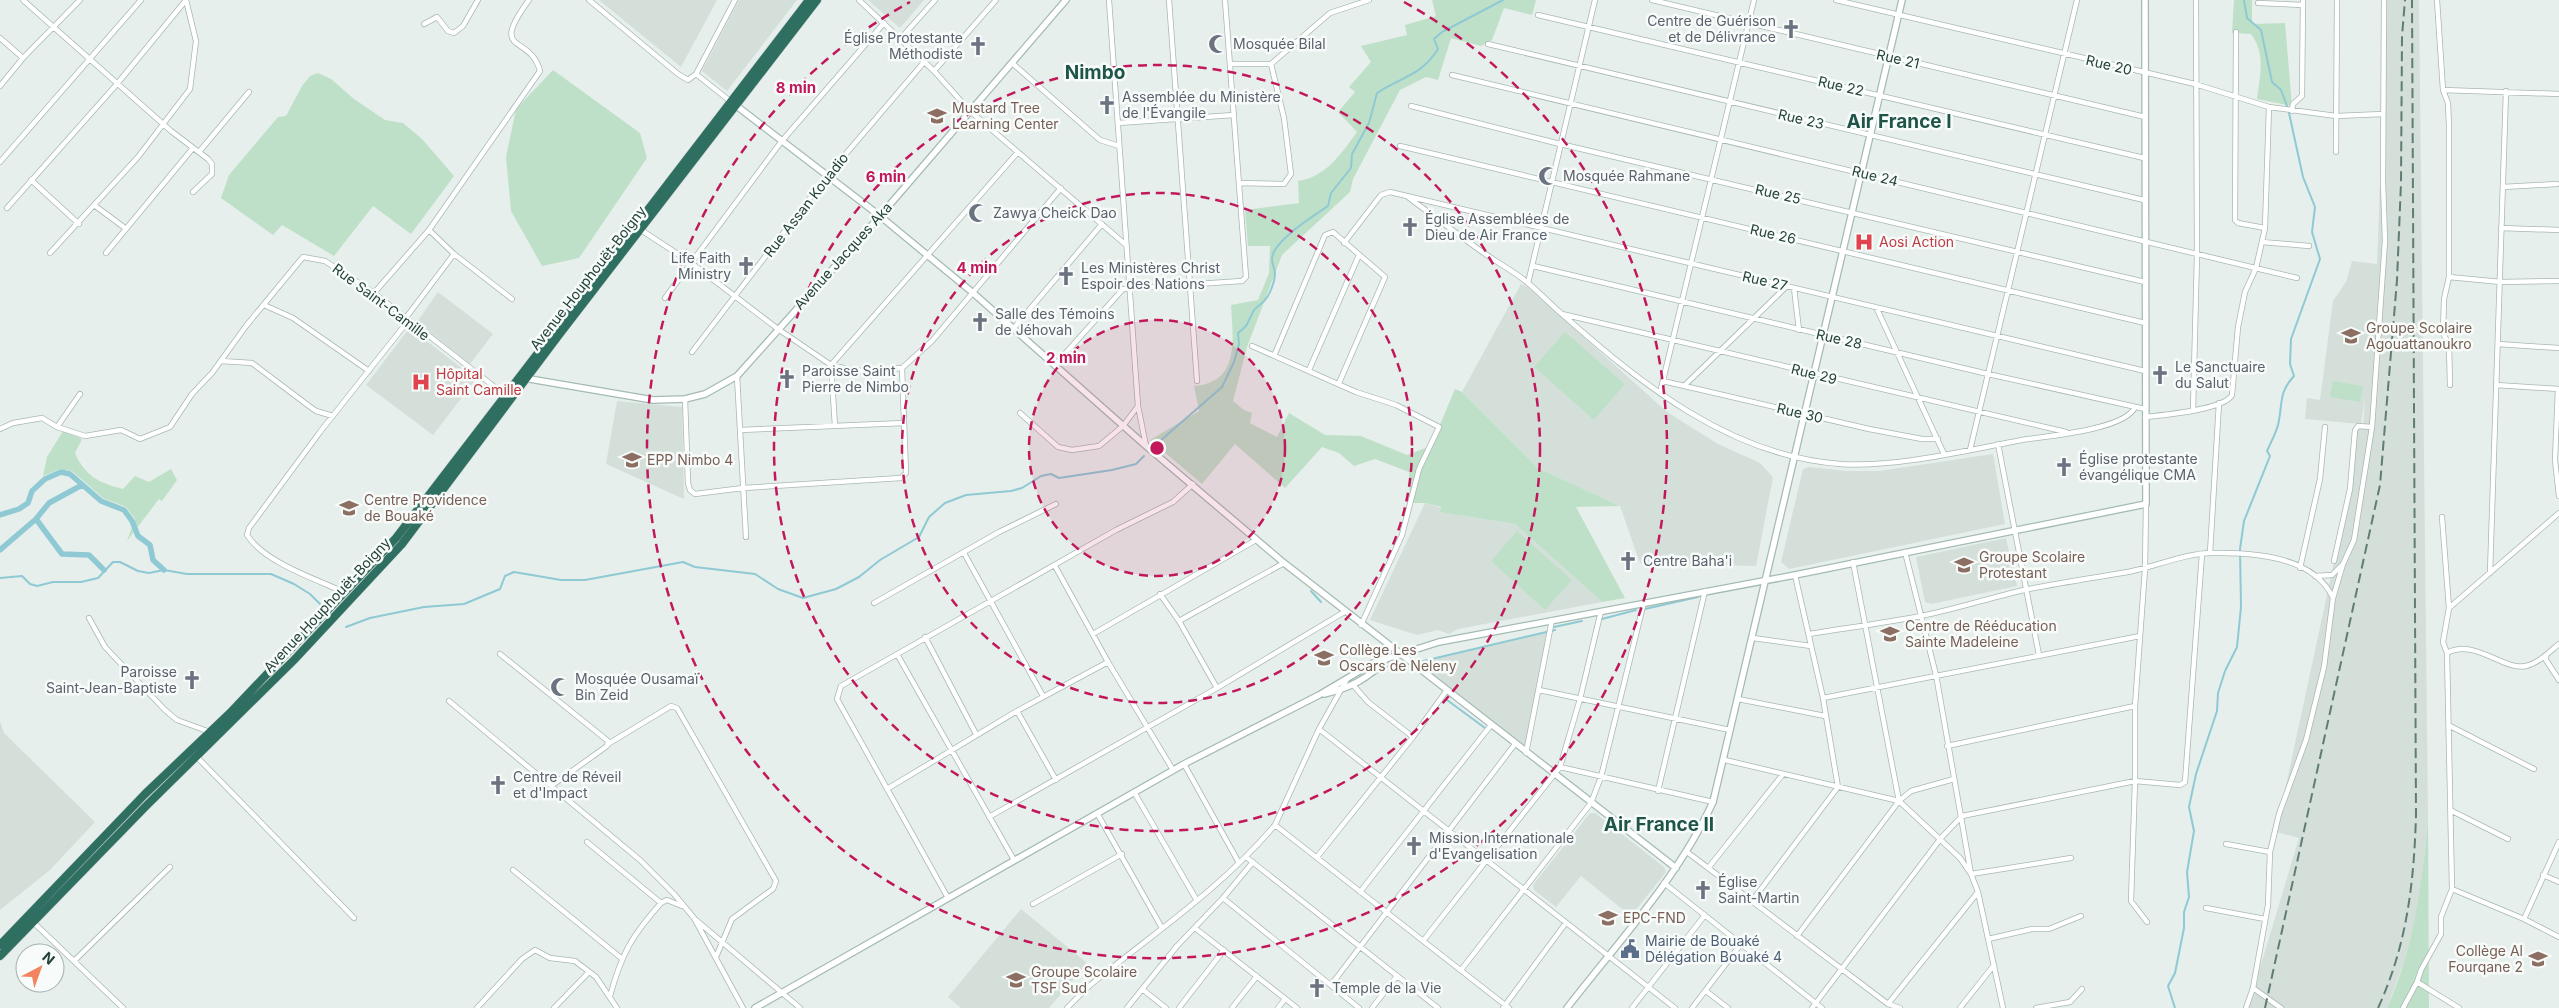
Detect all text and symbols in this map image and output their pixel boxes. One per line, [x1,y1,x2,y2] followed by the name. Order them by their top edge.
[1647,12,1776,45] place label: Centre de Guérison et de Délivrance
[1780,18,1802,40] church icon: Centre de Guérison et de Délivrance
[844,29,963,62] place label: Église Protestante Méthodiste
[1207,33,1229,55] mosque icon: Mosquée Bilal
[967,35,989,57] church icon: Église Protestante Méthodiste
[1233,35,1326,52] place label: Mosquée Bilal
[1875,45,1921,72] street label: Rue 21
[2084,51,2134,78] street label: Rue 20
[1065,61,1125,84] district label: Nimbo
[1817,72,1866,99] street label: Rue 22
[776,78,816,97] text: 8 min
[1122,88,1281,121] place label: Assemblée du Ministère de l'Évangile
[1096,94,1118,116] church icon: Assemblée du Ministère de l'Évangile
[952,99,1059,132] place label: Mustard Tree Learning Center
[926,105,948,127] school or university icon: Mustard Tree Learning Center
[1777,105,1826,132] street label: Rue 23
[1846,110,1952,133] district label: Air France I
[760,149,852,260] street label: Rue Assan Kouadio
[1850,162,1900,189] street label: Rue 24
[1537,165,1559,187] mosque icon: Mosquée Rahmane
[866,167,906,186] text: 6 min
[1563,167,1690,184] place label: Mosquée Rahmane
[1754,180,1803,207] street label: Rue 25
[790,199,895,313] street label: Avenue Jacques Aka
[526,202,649,353] street label: Avenue Houphouët-Boigny
[967,202,989,224] mosque icon: Zawya Cheick Dao
[993,204,1117,221] place label: Zawya Cheick Dao
[1425,210,1569,243] place label: Église Assemblées de Dieu de Air France
[1399,216,1421,238] church icon: Église Assemblées de Dieu de Air France
[1748,220,1798,247] street label: Rue 26
[1853,231,1875,253] hospital icon: Aosi Action
[1879,233,1954,250] place label: Aosi Action
[671,249,731,282] place label: Life Faith Ministry
[735,255,757,277] church icon: Life Faith Ministry
[957,258,997,277] text: 4 min
[1081,259,1220,292] place label: Les Ministères Christ Espoir des Nations
[329,260,433,344] street label: Rue Saint-Camille
[1055,265,1077,287] church icon: Les Ministères Christ Espoir des Nations
[1741,267,1789,294] street label: Rue 27
[995,305,1115,338] place label: Salle des Témoins de Jéhovah
[969,311,991,333] church icon: Salle des Témoins de Jéhovah
[2366,319,2472,352] place label: Groupe Scolaire Agouattanoukro
[1815,325,1864,352] street label: Rue 28
[2340,325,2362,347] school or university icon: Groupe Scolaire Agouattanoukro
[1046,348,1086,367] text: 2 min
[2175,358,2265,391] place label: Le Sanctuaire du Salut
[1789,360,1839,387] street label: Rue 29
[802,362,909,395] place label: Paroisse Saint Pierre de Nimbo
[2149,364,2171,386] church icon: Le Sanctuaire du Salut
[436,365,522,398] place label: Hôpital Saint Camille
[776,368,798,390] church icon: Paroisse Saint Pierre de Nimbo
[410,371,432,393] hospital icon: Hôpital Saint Camille
[1775,399,1825,426] street label: Rue 30
[1148,439,1166,457] centre of rings
[621,449,643,471] school or university icon: EPP Nimbo 4
[2079,450,2198,483] place label: Église protestante évangélique CMA
[647,451,733,468] place label: EPP Nimbo 4
[2053,456,2075,478] church icon: Église protestante évangélique CMA
[364,491,487,524] place label: Centre Providence de Bouaké
[338,497,360,519] school or university icon: Centre Providence de Bouaké
[260,534,394,676] street label: Avenue Houphouët-Boigny
[1979,548,2085,581] place label: Groupe Scolaire Protestant
[1617,550,1639,572] church icon: Centre Baha'i
[1643,552,1732,569] place label: Centre Baha'i
[1953,554,1975,576] school or university icon: Groupe Scolaire Protestant
[1905,617,2057,650] place label: Centre de Rééducation Sainte Madeleine
[1879,623,1901,645] school or university icon: Centre de Rééducation Sainte Madeleine
[1339,641,1457,674] place label: Collège Les Oscars de Neleny
[1313,647,1335,669] school or university icon: Collège Les Oscars de Neleny
[46,663,177,696] place label: Paroisse Saint-Jean-Baptiste
[181,669,203,691] church icon: Paroisse Saint-Jean-Baptiste
[575,670,699,703] place label: Mosquée Ousamaï Bin Zeid
[549,676,571,698] mosque icon: Mosquée Ousamaï Bin Zeid
[513,768,621,801] place label: Centre de Réveil et d'Impact
[487,774,509,796] church icon: Centre de Réveil et d'Impact
[1604,813,1714,836] district label: Air France II
[1429,829,1574,862] place label: Mission Internationale d'Evangelisation
[1403,835,1425,857] church icon: Mission Internationale d'Evangelisation
[1718,873,1800,906] place label: Église Saint-Martin
[1692,879,1714,901] church icon: Église Saint-Martin
[1597,907,1619,929] school or university icon: EPC-FND
[1623,909,1686,926] place label: EPC-FND
[1645,932,1782,965] place label: Mairie de Bouaké Délégation Bouaké 4
[1619,938,1641,960] public building icon: Mairie de Bouaké Délégation Bouaké 4
[2448,942,2523,975] place label: Collège Al Fourqane 2
[15,943,65,993] north arrow
[39,948,58,968] text: N
[2527,948,2549,970] school or university icon: Collège Al Fourqane 2
[1031,963,1137,996] place label: Groupe Scolaire TSF Sud
[1005,969,1027,991] school or university icon: Groupe Scolaire TSF Sud
[1306,977,1328,999] church icon: Temple de la Vie
[1332,979,1442,996] place label: Temple de la Vie

